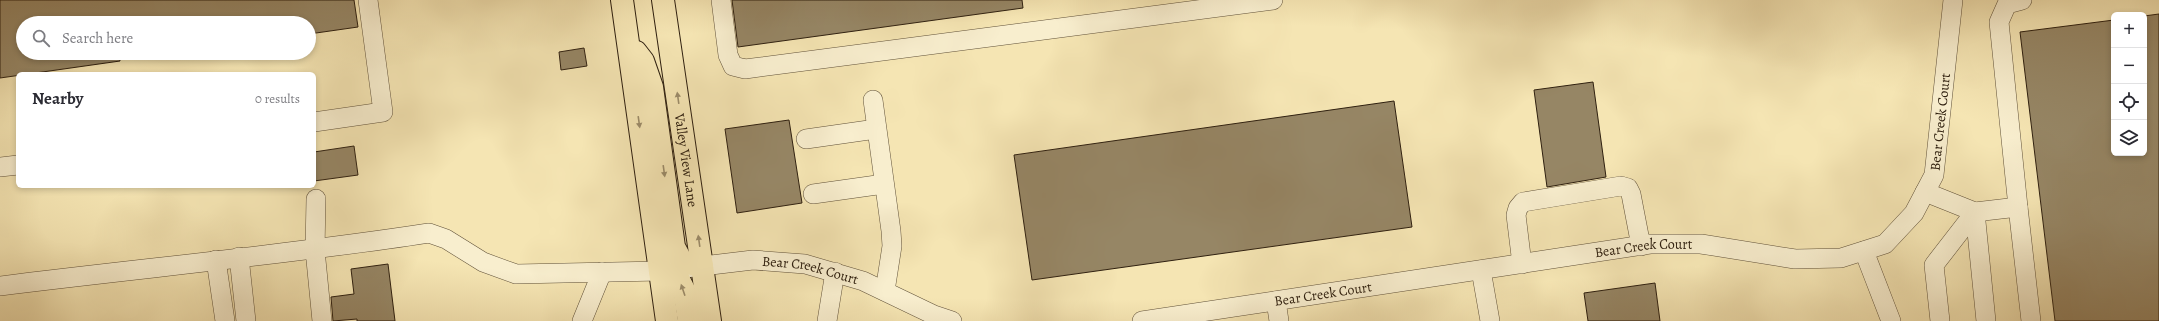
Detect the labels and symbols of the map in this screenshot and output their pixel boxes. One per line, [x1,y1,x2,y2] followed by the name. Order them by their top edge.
[1925,72,1955,172] street label: Bear Creek Court
[675,92,681,104] one-way arrow
[670,111,703,208] street label: Valley View Lane
[636,116,642,128] one-way arrow
[661,165,667,177] one-way arrow
[696,235,702,247] one-way arrow
[1593,235,1693,262] street label: Bear Creek Court
[761,251,861,289] street label: Bear Creek Court
[1273,277,1373,310] street label: Bear Creek Court
[679,283,685,295] one-way arrow

